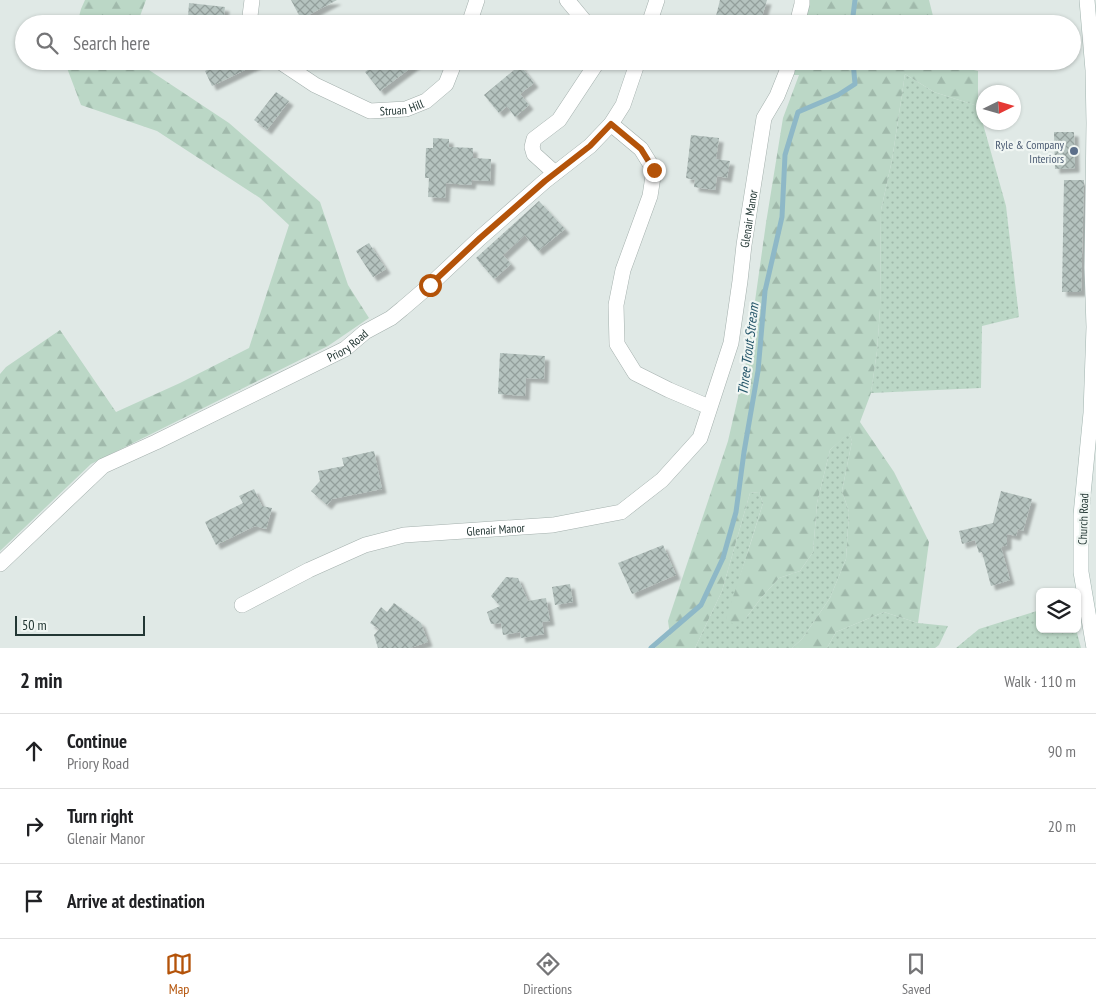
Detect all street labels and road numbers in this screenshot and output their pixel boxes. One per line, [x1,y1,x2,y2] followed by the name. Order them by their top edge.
[379,95,426,118] street label: Struan Hill
[736,188,760,249] street label: Glenair Manor
[324,326,371,364] street label: Priory Road
[1075,493,1091,545] street label: Church Road
[466,519,526,538] street label: Glenair Manor

